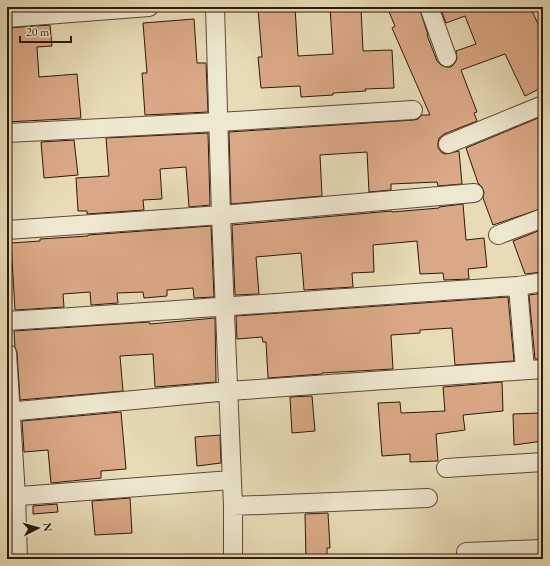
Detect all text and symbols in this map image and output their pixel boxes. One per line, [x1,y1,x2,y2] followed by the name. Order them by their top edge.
[20,18,71,44] scale bar
[26,24,50,40] text: 20 m
[18,508,58,548] north arrow
[41,522,55,532] text: N

